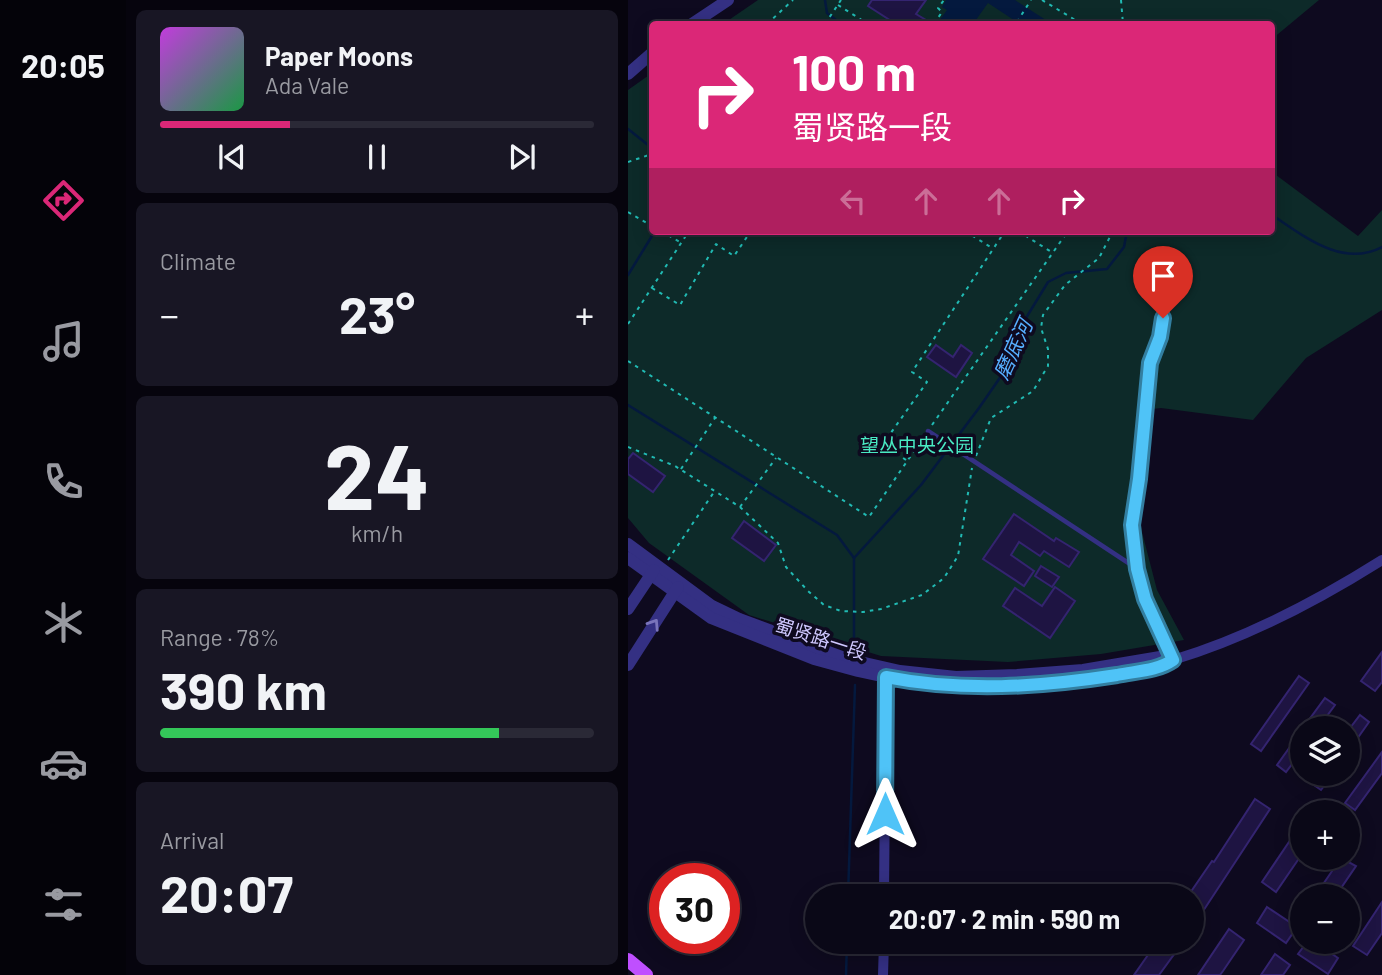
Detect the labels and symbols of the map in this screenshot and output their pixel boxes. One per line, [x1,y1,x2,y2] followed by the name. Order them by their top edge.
[1133,246,1193,318] pin
[987,312,1038,383] water label: 磨底河
[860,433,974,456] park label: 望丛中央公园
[772,612,870,664] street label: 蜀贤路一段
[646,619,659,632] one-way arrow
[848,777,922,851] position arrow
[649,863,740,954] speed limit sign: 30

